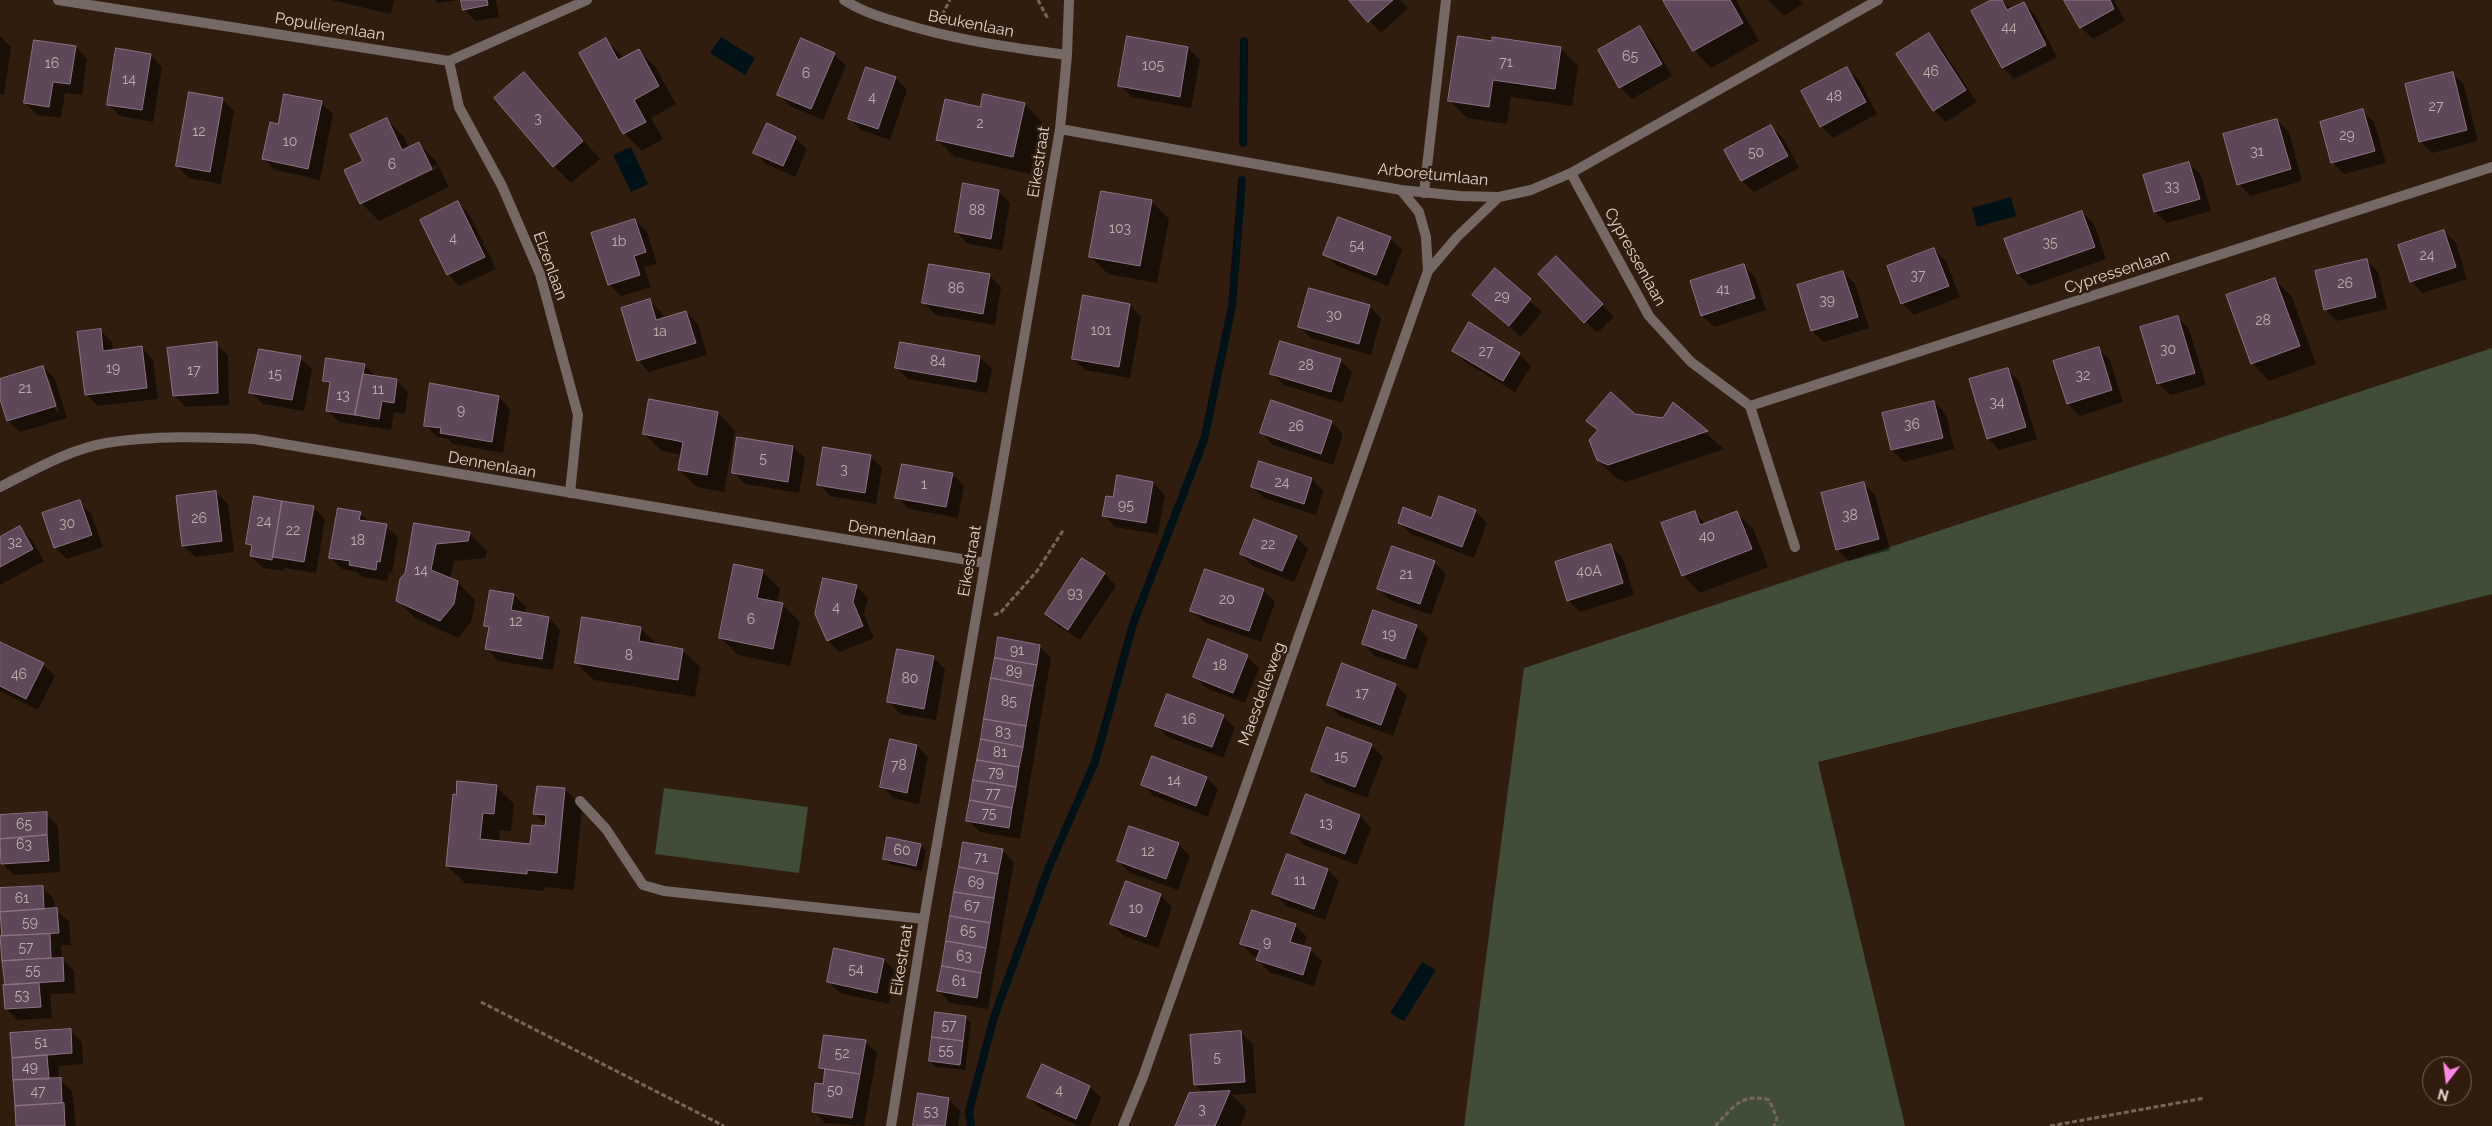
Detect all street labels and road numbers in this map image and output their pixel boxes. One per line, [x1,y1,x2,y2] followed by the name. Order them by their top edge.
[926,6,1016,42] street label: Beukenlaan
[274,9,386,45] street label: Populierenlaan
[1024,125,1054,199] street label: Eikestraat
[1377,160,1489,190] street label: Arboretumlaan
[1600,204,1670,310] street label: Cypressenlaan
[529,229,571,303] street label: Elzenlaan
[2062,246,2172,298] street label: Cypressenlaan
[446,448,538,482] street label: Dennenlaan
[846,517,938,549] street label: Dennenlaan
[954,524,986,598] street label: Eikestraat
[1234,640,1290,748] street label: Maesdelleweg
[887,923,917,997] street label: Eikestraat

